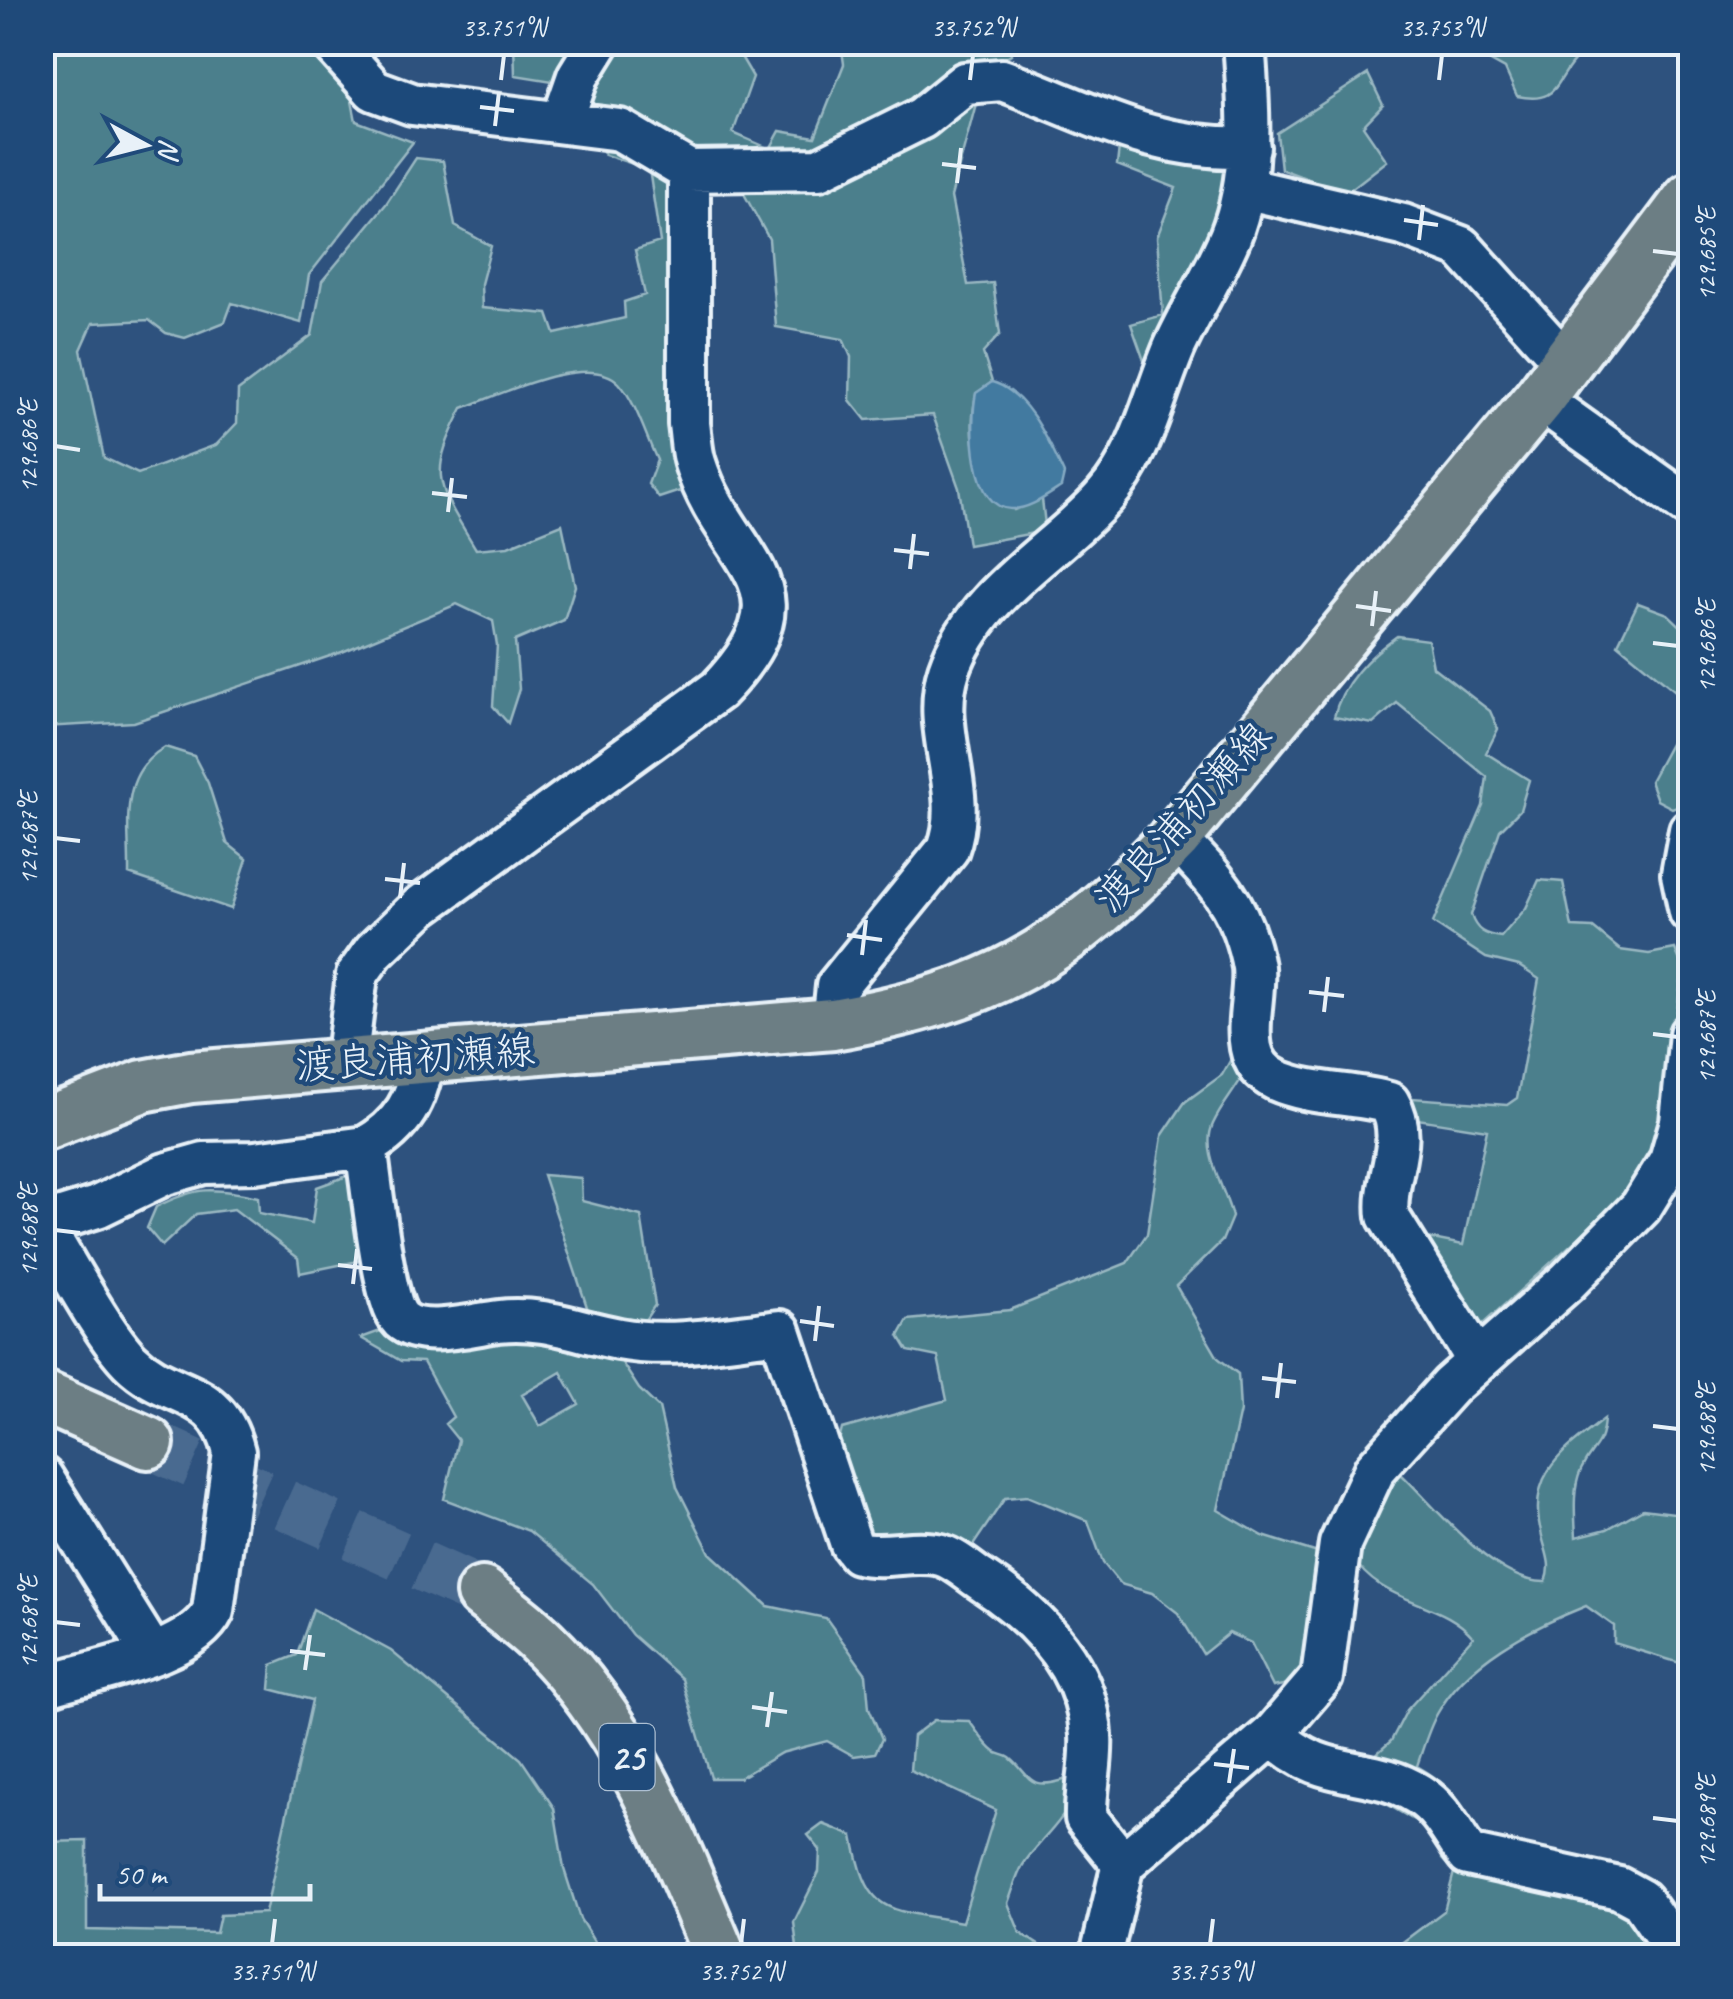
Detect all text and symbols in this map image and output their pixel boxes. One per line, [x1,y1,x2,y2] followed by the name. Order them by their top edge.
[462,12,550,44] text: 33.751°N
[931,12,1019,44] text: 33.752°N
[1400,12,1488,44] text: 33.753°N
[95,95,195,195] north arrow
[150,137,188,163] text: N
[1691,205,1723,300] text: 129.685°E
[13,397,45,492] text: 129.686°E
[1691,597,1723,692] text: 129.686°E
[1084,711,1282,923] street label: 渡良浦初瀬線
[13,789,45,884] text: 129.687°E
[1691,988,1723,1083] text: 129.687°E
[294,1025,536,1091] street label: 渡良浦初瀬線
[13,1181,45,1276] text: 129.688°E
[1691,1380,1723,1475] text: 129.688°E
[13,1573,45,1668] text: 129.689°E
[600,1724,654,1790] road number: 25
[1691,1772,1723,1867] text: 129.689°E
[100,1839,310,1901] scale bar
[115,1855,168,1893] text: 50 m
[230,1956,318,1988] text: 33.751°N
[699,1956,787,1988] text: 33.752°N
[1168,1956,1256,1988] text: 33.753°N

